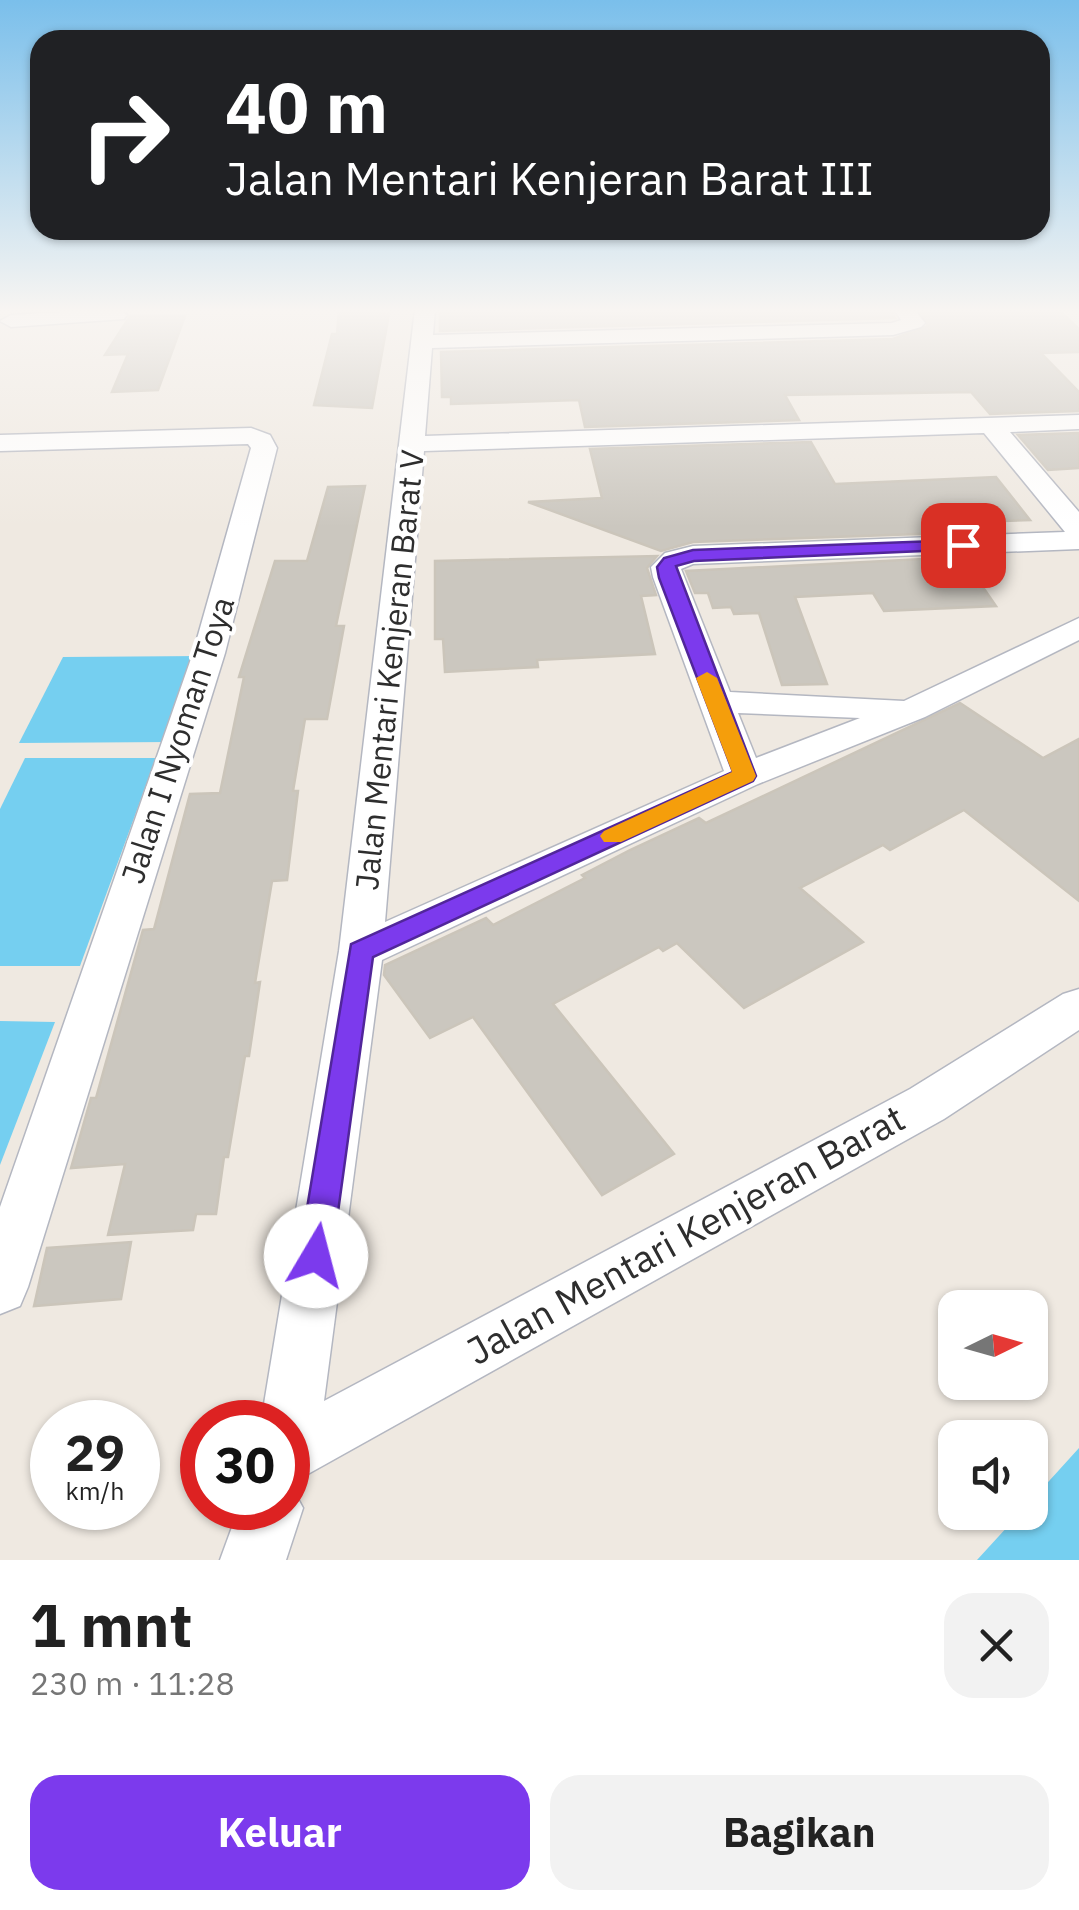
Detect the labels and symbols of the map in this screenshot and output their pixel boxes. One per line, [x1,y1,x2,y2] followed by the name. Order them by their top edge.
[345,448,433,892] street label: Jalan Mentari Kenjeran Barat V
[921,503,1006,588] pin
[111,591,243,888] street label: Jalan I Nyoman Toya
[458,1093,913,1375] street label: Jalan Mentari Kenjeran Barat
[264,1204,368,1308] position arrow
[938,1290,1048,1400] north arrow
[180,1400,310,1530] speed limit sign: 30

